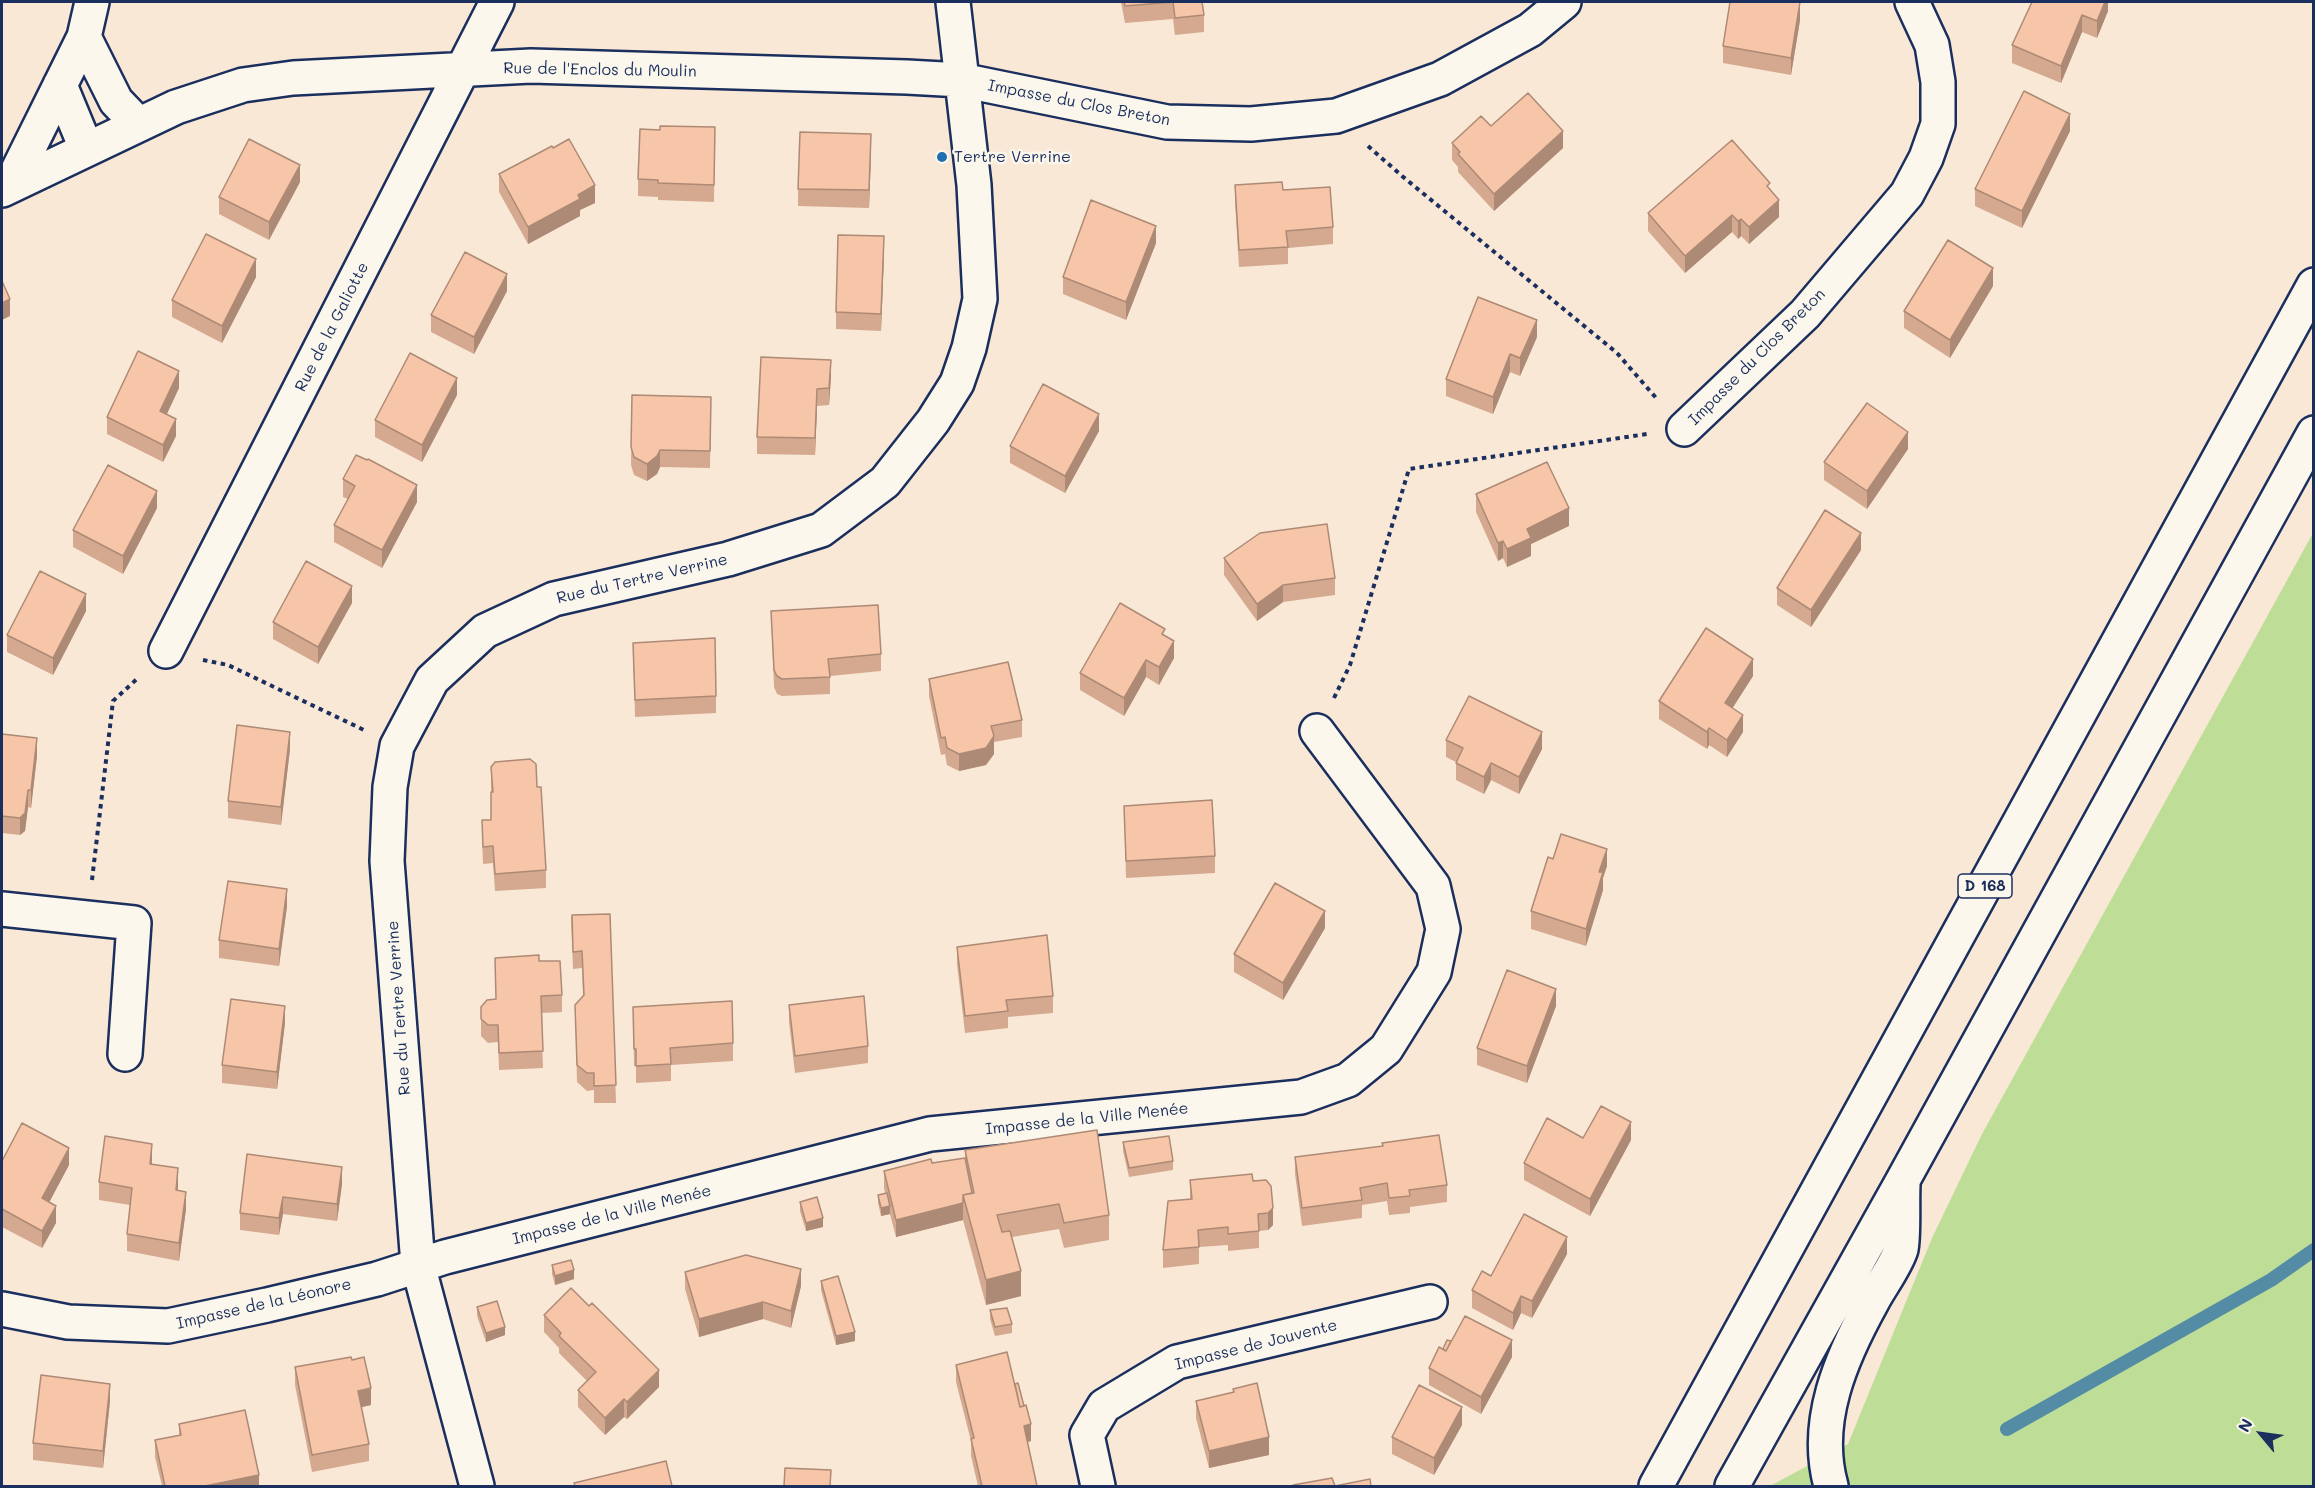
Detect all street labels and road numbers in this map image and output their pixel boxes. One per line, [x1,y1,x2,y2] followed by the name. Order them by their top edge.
[503,59,697,81] street label: Rue de l'Enclos du Moulin
[986,76,1172,130] street label: Impasse du Clos Breton
[291,259,373,395] street label: Rue de la Galiotte
[1685,285,1829,429] street label: Impasse du Clos Breton
[555,550,729,608] street label: Rue du Tertre Verrine
[1958,874,2012,898] road number: D 168
[383,920,415,1096] street label: Rue du Tertre Verrine
[985,1099,1189,1139] street label: Impasse de la Ville Menée
[511,1181,713,1249] street label: Impasse de la Ville Menée
[175,1275,353,1333] street label: Impasse de la Léonore
[1173,1316,1339,1374] street label: Impasse de Jouvente

